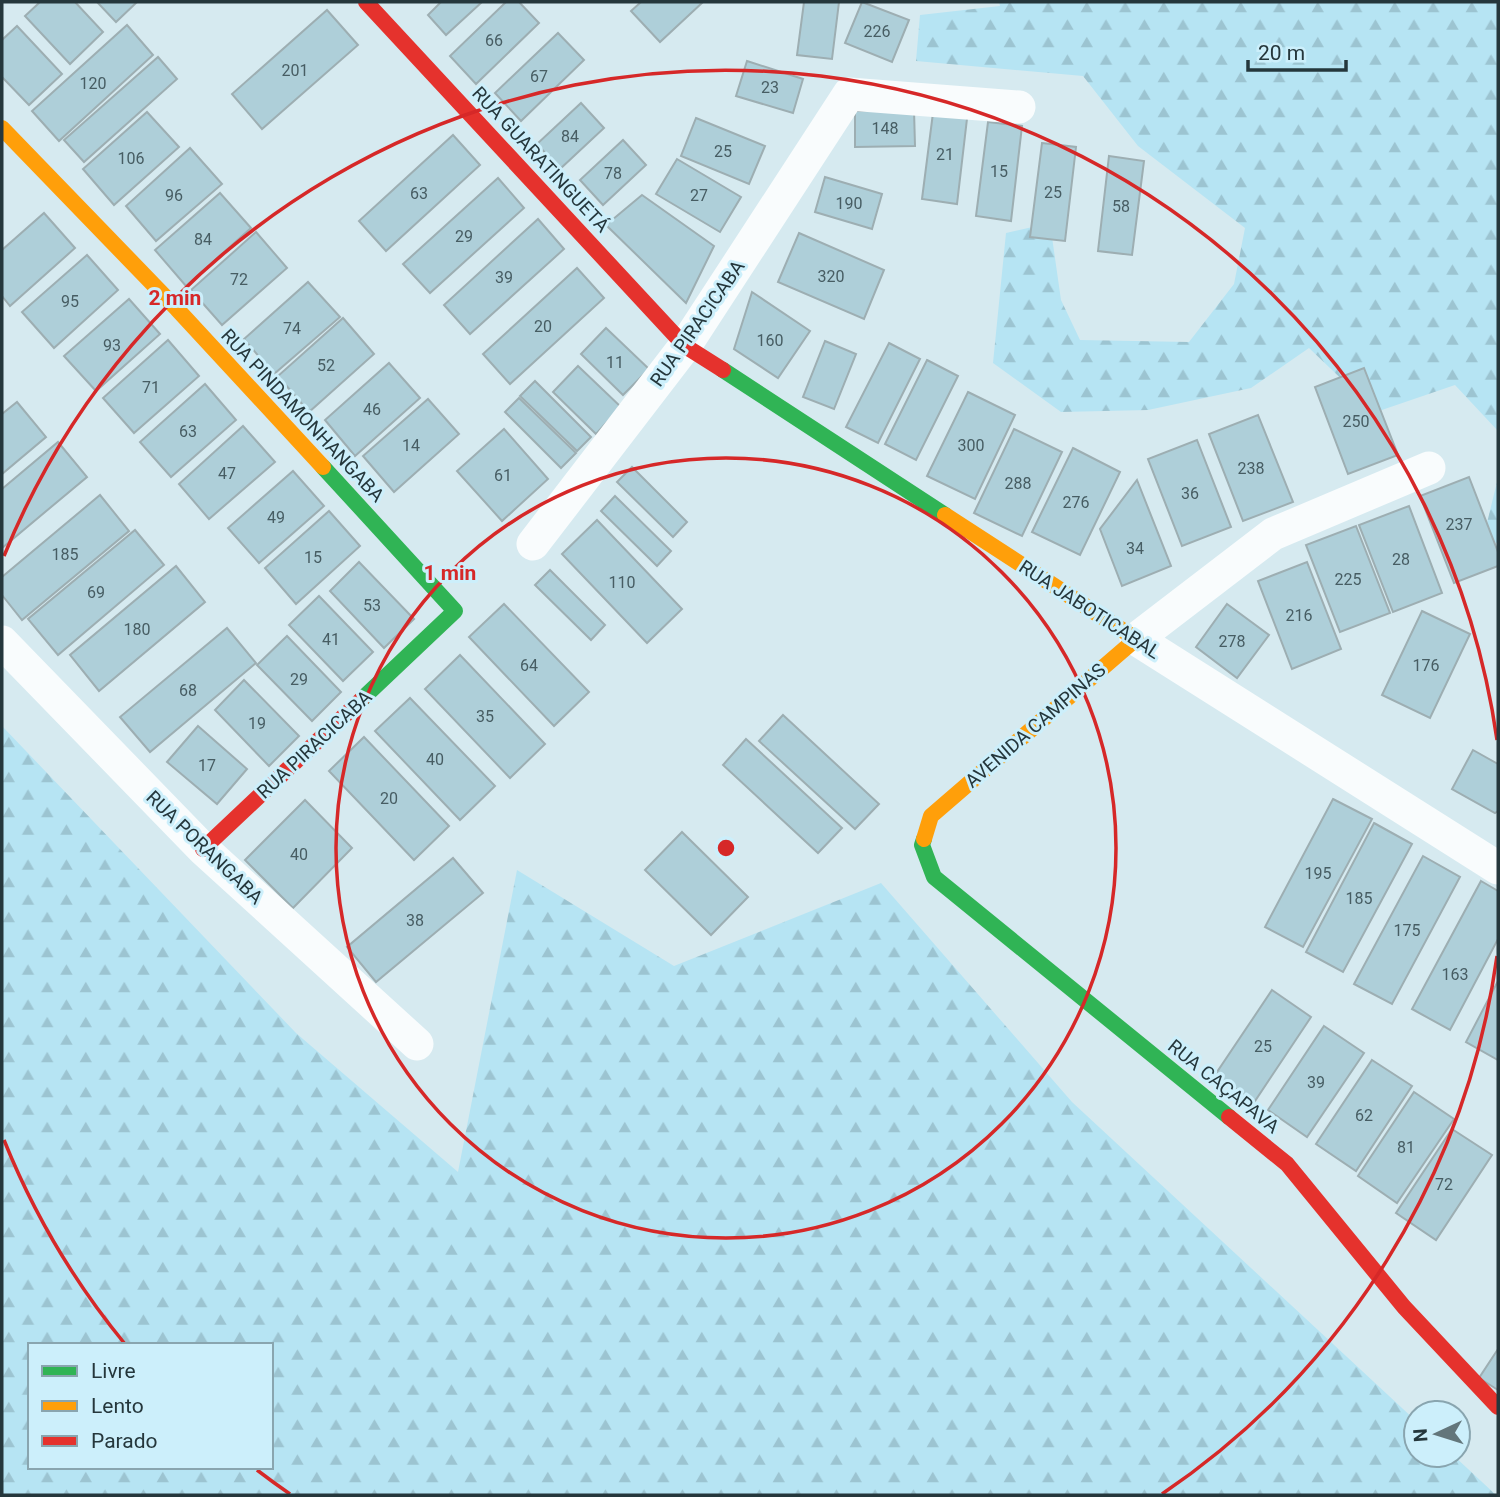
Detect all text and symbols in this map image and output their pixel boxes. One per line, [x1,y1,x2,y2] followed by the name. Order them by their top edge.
[864,22,890,41] house number: 226
[1248,28,1346,72] scale bar
[485,31,503,50] house number: 66
[1258,41,1305,65] text: 20 m
[282,61,308,80] house number: 201
[530,67,548,86] house number: 67
[80,74,106,93] house number: 120
[761,78,779,97] house number: 23
[467,82,614,237] street label: RUA GUARATINGUETÁ
[872,119,898,138] house number: 148
[561,127,579,146] house number: 84
[714,142,732,161] house number: 25
[936,145,954,164] house number: 21
[118,149,144,168] house number: 106
[990,162,1008,181] house number: 15
[604,164,622,183] house number: 78
[1044,183,1062,202] house number: 25
[410,184,428,203] house number: 63
[165,186,183,205] house number: 96
[690,186,708,205] house number: 27
[836,194,862,213] house number: 190
[1112,197,1130,216] house number: 58
[455,227,473,246] house number: 29
[194,230,212,249] house number: 84
[645,255,750,391] street label: RUA PIRACICABA
[818,267,844,286] house number: 320
[495,268,513,287] house number: 39
[230,270,248,289] house number: 72
[149,286,201,310] text: 2 min
[61,292,79,311] house number: 95
[534,317,552,336] house number: 20
[283,319,301,338] house number: 74
[216,324,389,507] street label: RUA PINDAMONHANGABA
[757,331,783,350] house number: 160
[103,336,121,355] house number: 93
[606,353,624,372] house number: 11
[317,356,335,375] house number: 52
[142,378,160,397] house number: 71
[363,400,381,419] house number: 46
[1343,412,1369,431] house number: 250
[179,422,197,441] house number: 63
[402,436,420,455] house number: 14
[958,436,984,455] house number: 300
[1238,459,1264,478] house number: 238
[218,464,236,483] house number: 47
[494,466,512,485] house number: 61
[1005,474,1031,493] house number: 288
[1181,484,1199,503] house number: 36
[1063,493,1089,512] house number: 276
[267,508,285,527] house number: 49
[1446,515,1472,534] house number: 237
[1126,539,1144,558] house number: 34
[52,545,78,564] house number: 185
[304,548,322,567] house number: 15
[1392,550,1410,569] house number: 28
[1015,555,1165,664] street label: RUA JABOTICABAL
[424,561,476,585] text: 1 min
[1335,570,1361,589] house number: 225
[609,573,635,592] house number: 110
[87,583,105,602] house number: 69
[363,596,381,615] house number: 53
[1286,606,1312,625] house number: 216
[124,620,150,639] house number: 180
[322,630,340,649] house number: 41
[1219,632,1245,651] house number: 278
[520,656,538,675] house number: 64
[1413,656,1439,675] house number: 176
[960,658,1110,793] street label: AVENIDA CAMPINAS
[290,670,308,689] house number: 29
[179,681,197,700] house number: 68
[252,685,377,803] street label: RUA PIRACICABA
[476,707,494,726] house number: 35
[248,714,266,733] house number: 19
[426,750,444,769] house number: 40
[198,756,216,775] house number: 17
[142,786,268,909] street label: RUA PORANGABA
[380,789,398,808] house number: 20
[714,836,738,860] centre of rings
[290,845,308,864] house number: 40
[1305,864,1331,883] house number: 195
[1346,889,1372,908] house number: 185
[406,911,424,930] house number: 38
[1394,921,1420,940] house number: 175
[1442,965,1468,984] house number: 163
[1163,1035,1284,1139] street label: RUA CAÇAPAVA
[1254,1037,1272,1056] house number: 25
[1307,1073,1325,1092] house number: 39
[1355,1106,1373,1125] house number: 62
[1397,1138,1415,1157] house number: 81
[1435,1175,1453,1194] house number: 72
[28,1343,273,1469] legend
[91,1359,136,1383] text: Livre
[91,1394,144,1418] text: Lento
[1402,1399,1472,1469] north arrow
[1409,1428,1432,1443] text: N
[91,1429,158,1453] text: Parado

